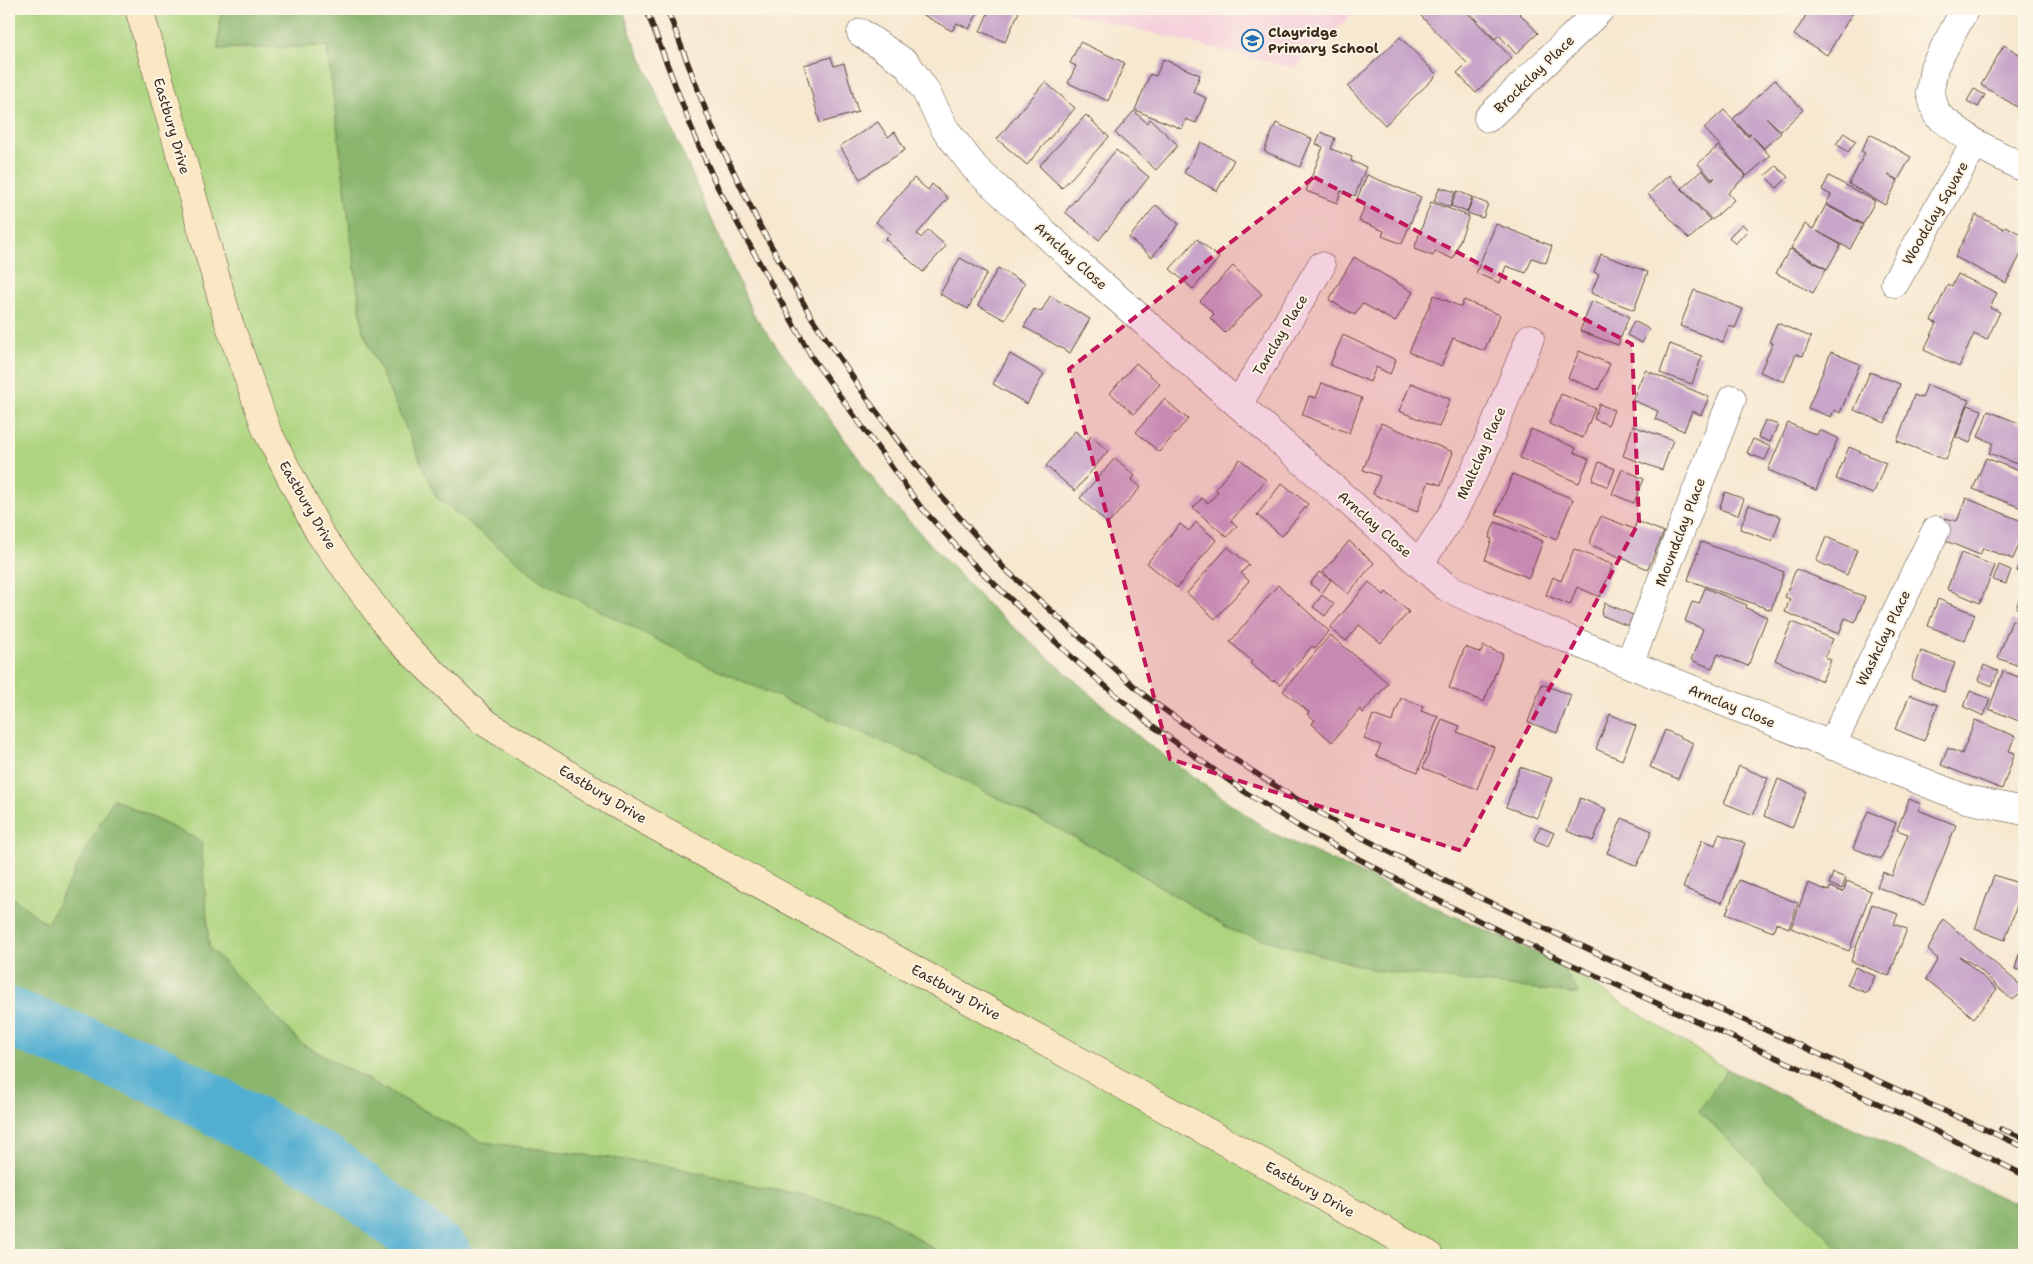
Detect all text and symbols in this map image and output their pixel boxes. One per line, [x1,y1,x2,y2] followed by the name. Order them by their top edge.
[1268,23,1379,57] place label: Clayridge Primary School
[1240,28,1264,52] school or university icon: Clayridge Primary School
[1490,31,1578,117] street label: Brockclay Place
[150,76,194,176] street label: Eastbury Drive
[1898,158,1972,268] street label: Woodclay Square
[1031,218,1111,294] street label: Arnclay Close
[1249,291,1311,379] street label: Tanclay Place
[1452,404,1510,502] street label: Maltclay Place
[275,457,341,553] street label: Eastbury Drive
[1651,475,1709,589] street label: Moundclay Place
[1334,487,1416,561] street label: Arnclay Close
[1852,587,1914,689] street label: Washclay Place
[1686,680,1778,732] street label: Arnclay Close
[556,761,650,827] street label: Eastbury Drive
[908,960,1004,1024] street label: Eastbury Drive
[1262,1157,1358,1221] street label: Eastbury Drive

